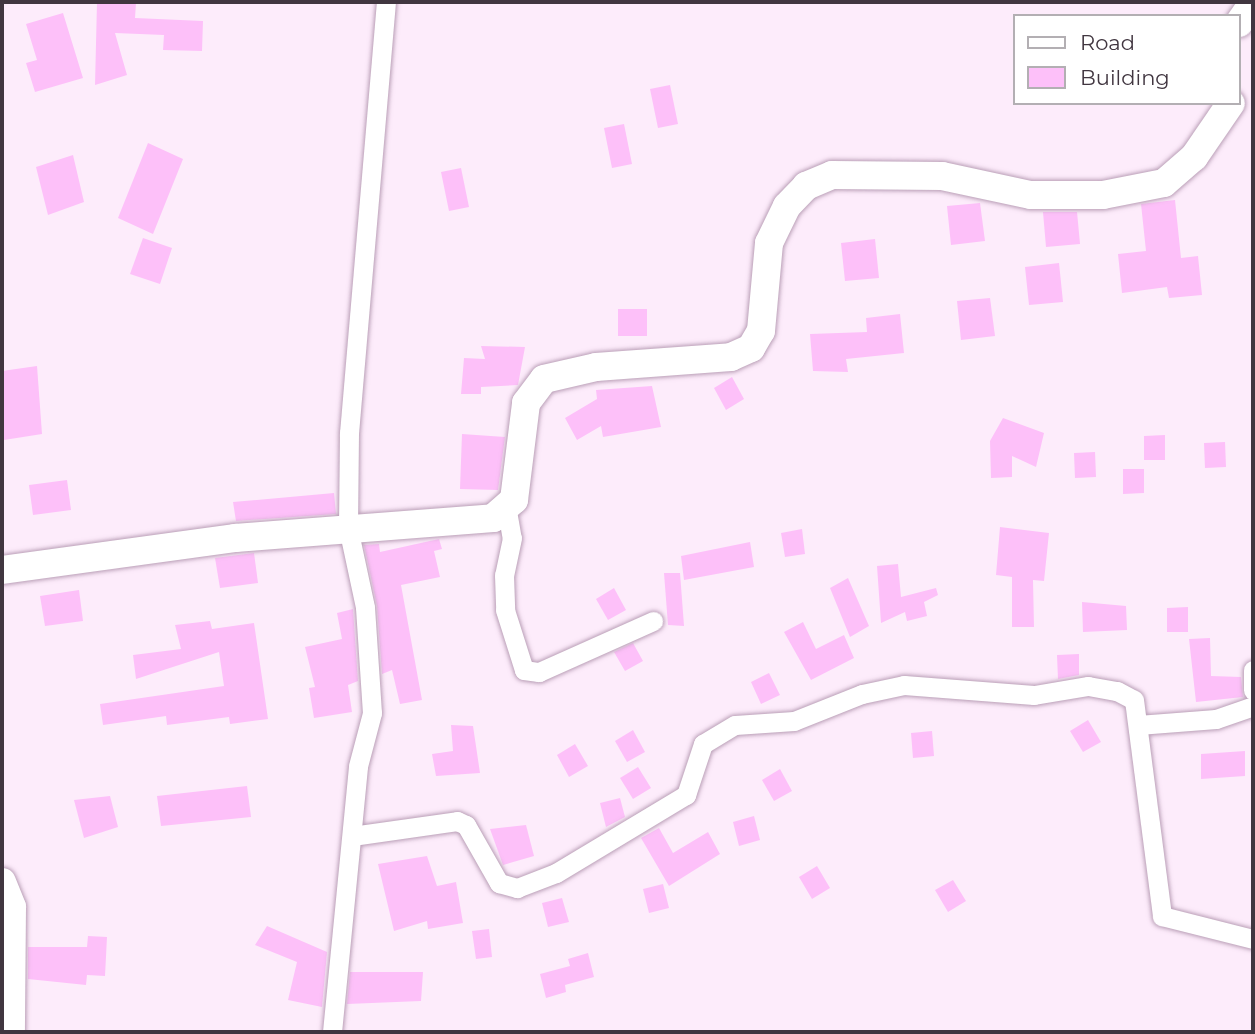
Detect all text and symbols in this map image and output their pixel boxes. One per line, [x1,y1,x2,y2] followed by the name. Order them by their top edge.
[1014,14,1241,105] legend
[1080,30,1135,55] text: Road
[1080,65,1170,90] text: Building

